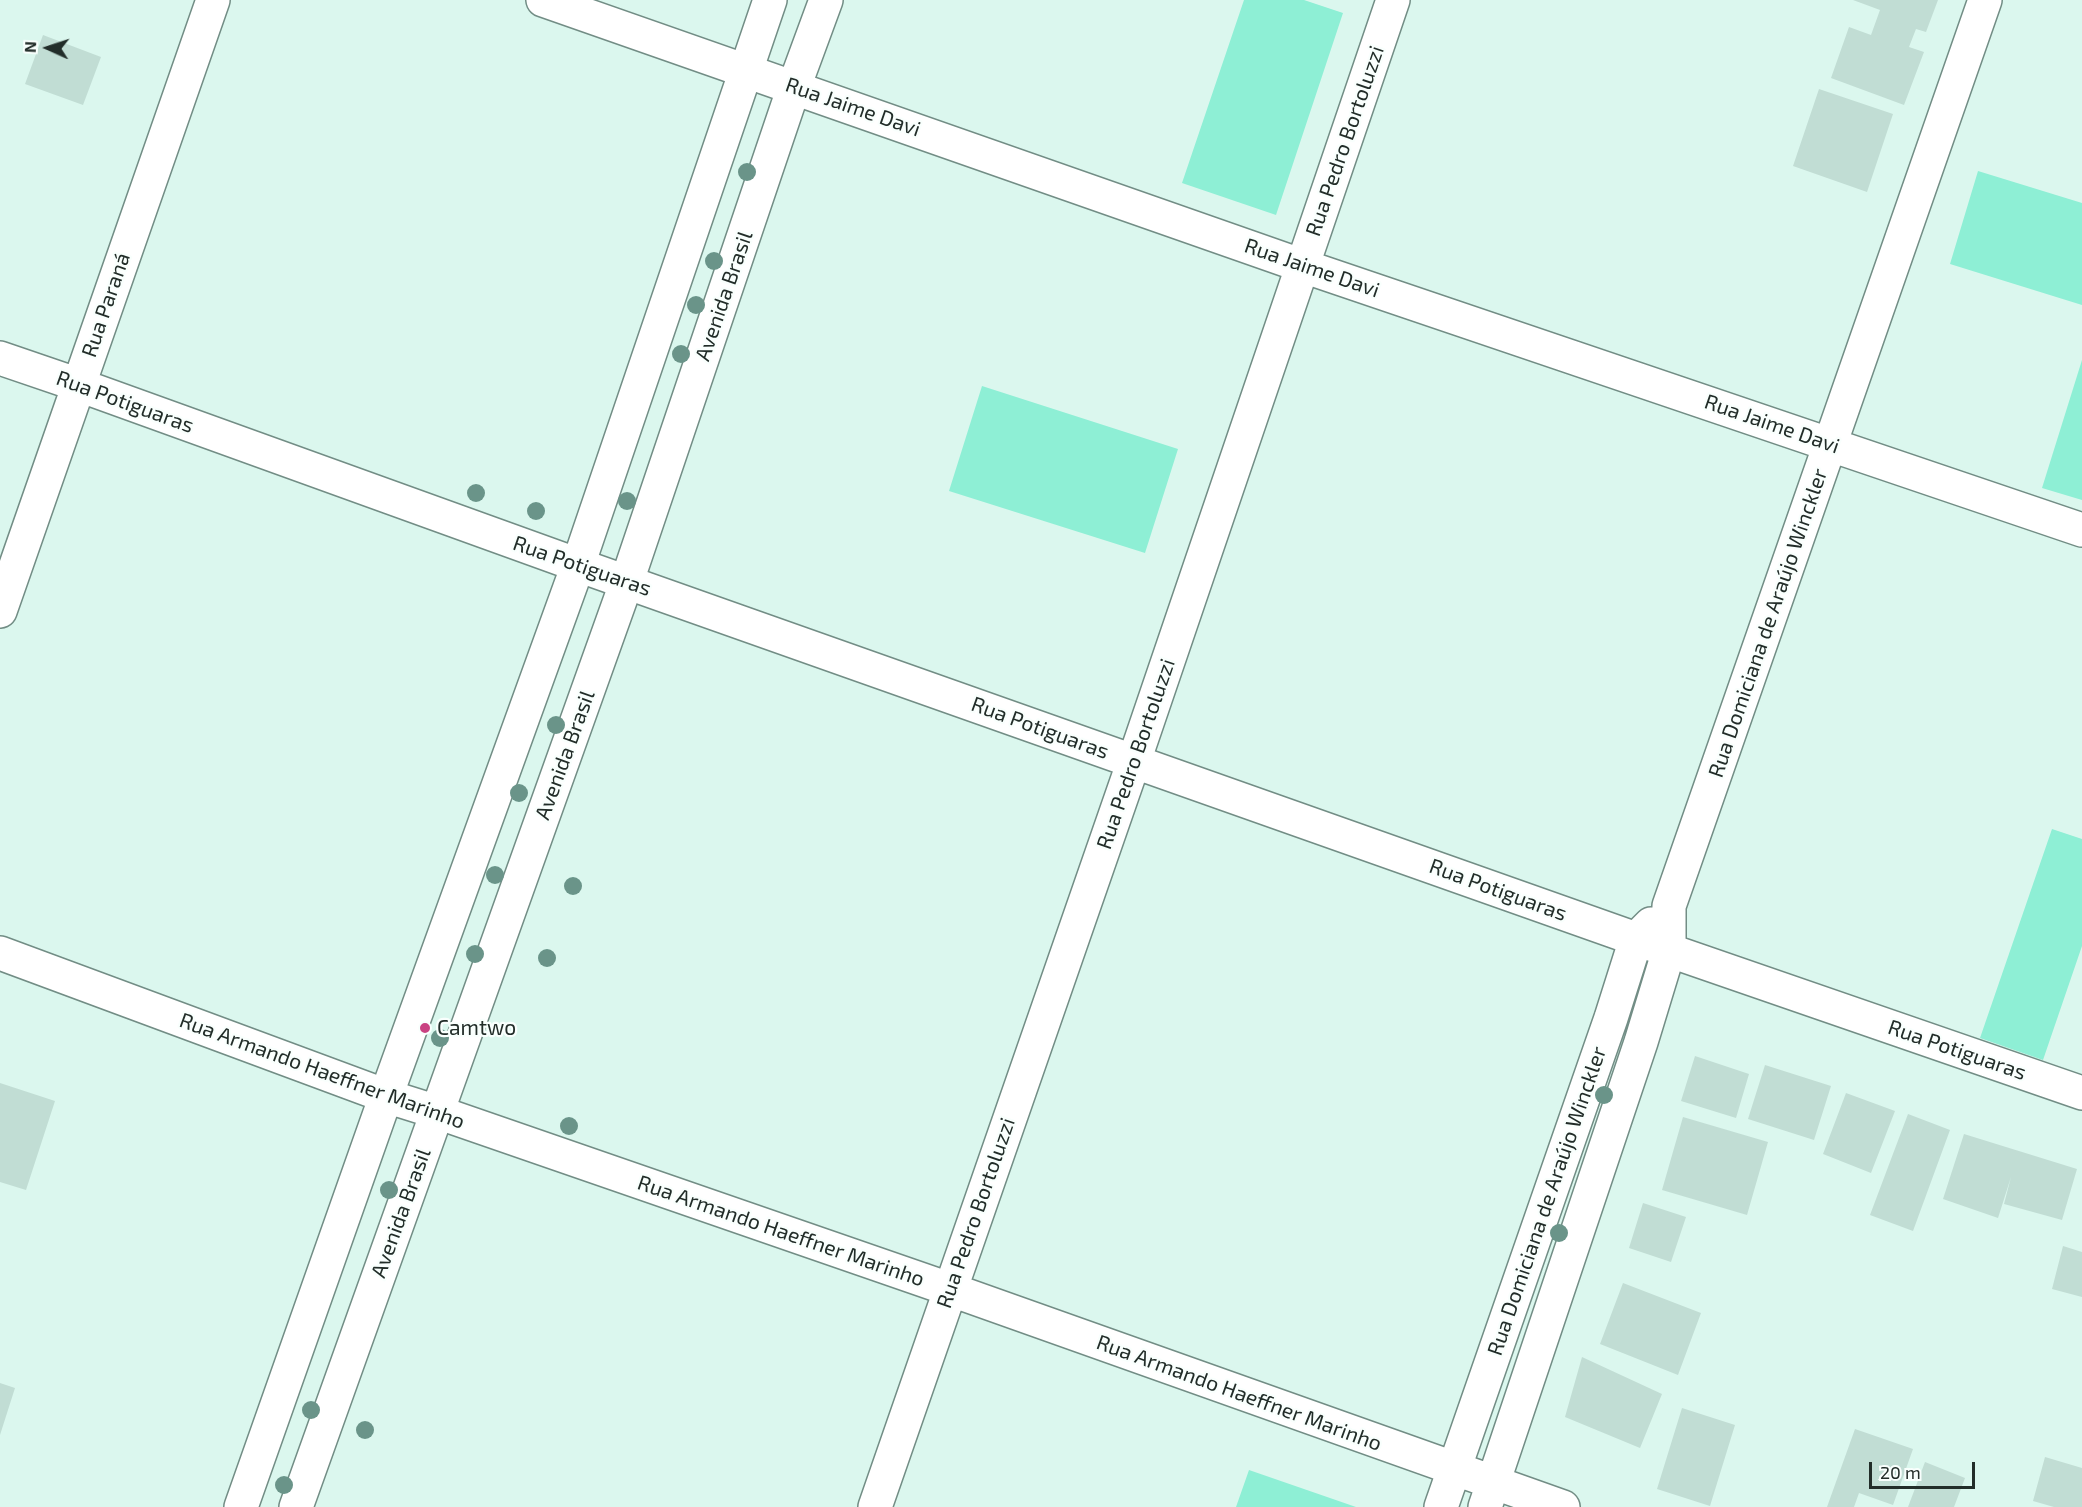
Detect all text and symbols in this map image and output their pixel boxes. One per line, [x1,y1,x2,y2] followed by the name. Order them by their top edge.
[18,18,78,78] north arrow
[20,41,39,53] text: N
[1301,43,1389,239] street label: Rua Pedro Bortoluzzi
[782,72,924,142] street label: Rua Jaime Davi
[690,228,758,364] street label: Avenida Brasil
[1241,233,1383,303] street label: Rua Jaime Davi
[76,250,136,360] street label: Rua Paraná
[53,365,197,439] street label: Rua Potiguaras
[1701,389,1843,459] street label: Rua Jaime Davi
[1703,465,1833,781] street label: Rua Domiciana de Araújo Winckler
[510,531,654,601] street label: Rua Potiguaras
[1092,656,1180,852] street label: Rua Pedro Bortoluzzi
[530,687,600,823] street label: Avenida Brasil
[968,691,1112,765] street label: Rua Potiguaras
[1426,853,1570,927] street label: Rua Potiguaras
[176,1008,468,1134] street label: Rua Armando Haeffner Marinho
[437,1015,516,1041] place label: Camtwo
[1885,1015,2029,1085] street label: Rua Potiguaras
[418,1021,432,1035] marker: Camtwo
[1482,1043,1612,1359] street label: Rua Domiciana de Araújo Winckler
[932,1115,1020,1311] street label: Rua Pedro Bortoluzzi
[366,1145,436,1281] street label: Avenida Brasil
[634,1170,928,1292] street label: Rua Armando Haeffner Marinho
[1093,1330,1385,1456] street label: Rua Armando Haeffner Marinho
[1872,1450,1978,1488] scale bar
[1880,1461,1921,1483] text: 20 m

